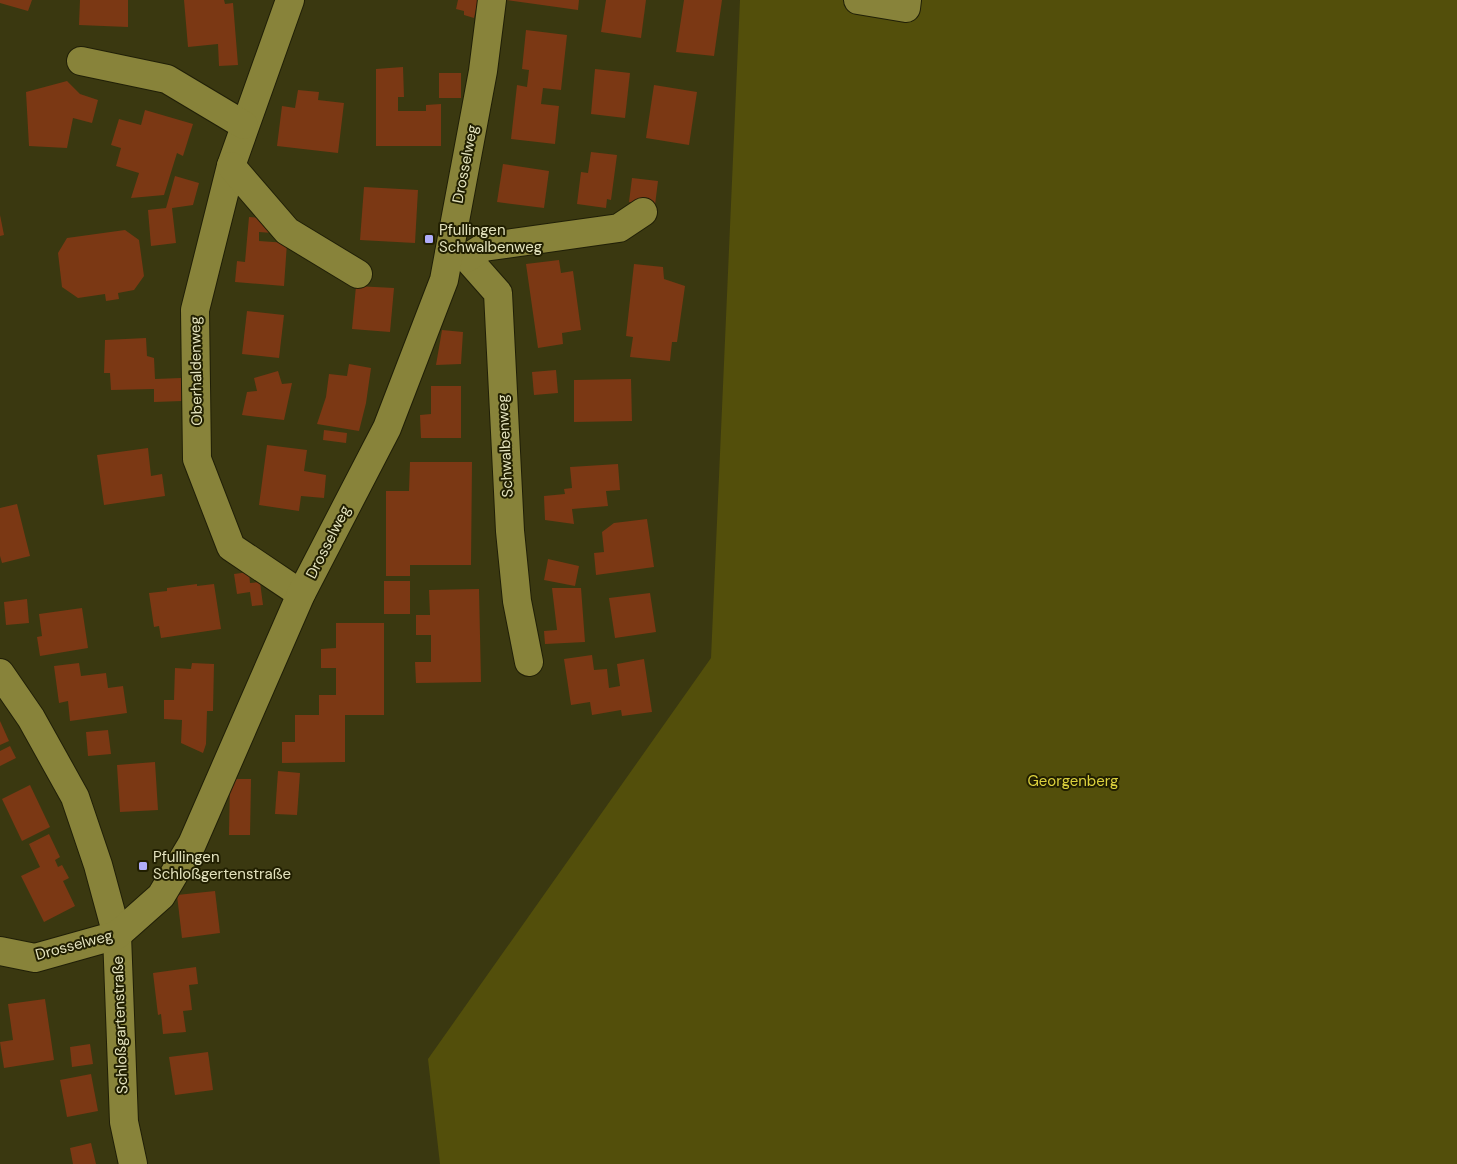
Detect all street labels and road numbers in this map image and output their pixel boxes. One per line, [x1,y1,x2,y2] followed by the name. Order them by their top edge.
[448,123,482,205] street label: Drosselweg
[185,316,207,426] street label: Oberhaldenweg
[492,394,518,498] street label: Schwalbenweg
[301,502,355,582] street label: Drosselweg
[33,925,115,965] street label: Drosselweg
[108,956,132,1094] street label: Schloßgartenstraße

